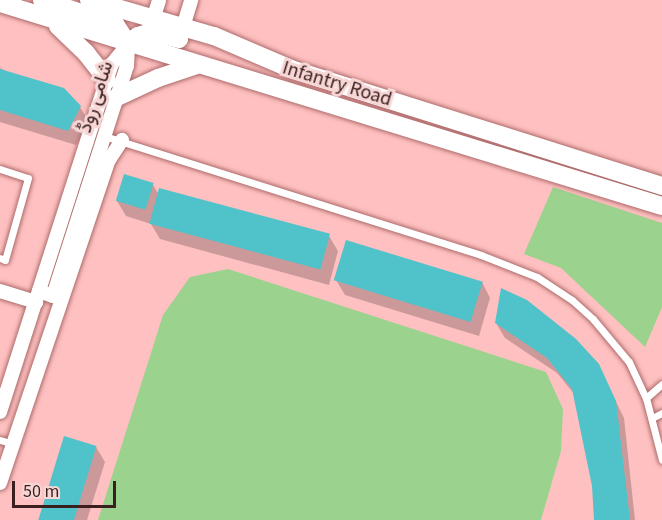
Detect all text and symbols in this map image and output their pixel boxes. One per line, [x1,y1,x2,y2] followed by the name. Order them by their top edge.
[279,56,395,112] street label: Infantry Road
[73,58,119,136] street label: شامی روڈ
[15,469,118,507] scale bar
[23,479,59,504] text: 50 m

